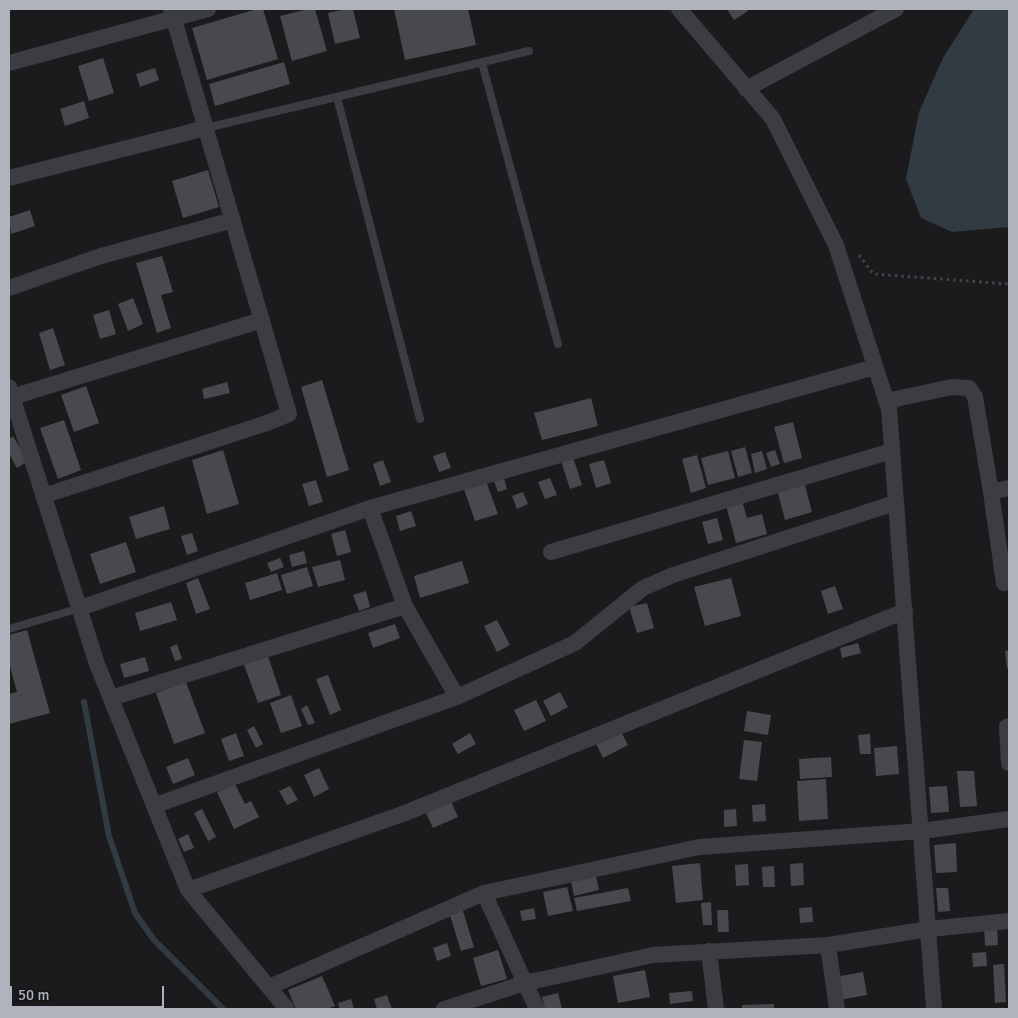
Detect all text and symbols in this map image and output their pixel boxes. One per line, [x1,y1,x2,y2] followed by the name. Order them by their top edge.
[12,976,166,1008] scale bar
[18,986,49,1004] text: 50 m

